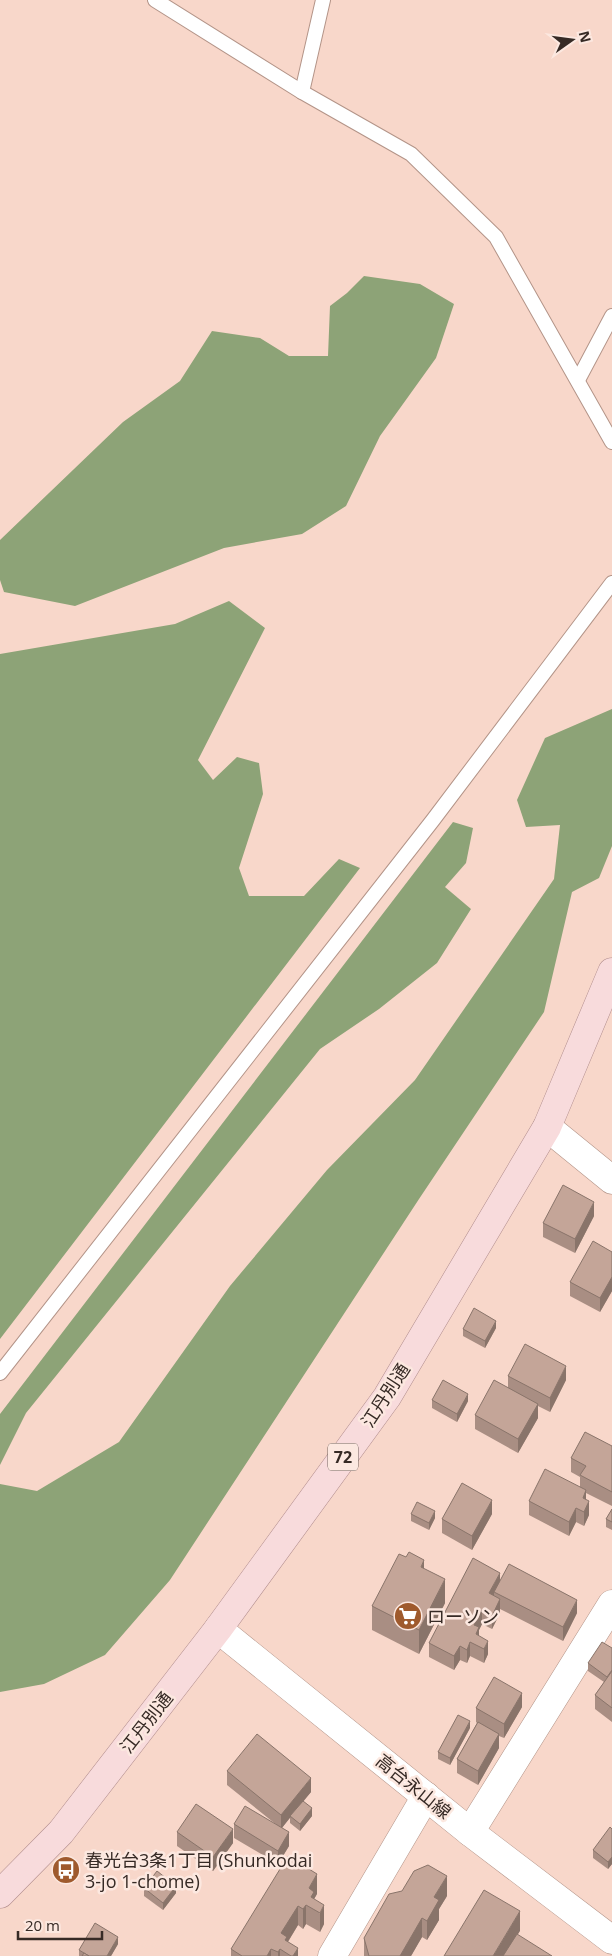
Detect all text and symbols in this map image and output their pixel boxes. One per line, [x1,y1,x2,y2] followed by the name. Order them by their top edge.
[547,15,597,65] north arrow
[575,29,596,45] text: N
[355,1358,415,1432] street label: 江丹別通
[328,1444,358,1470] road number: 72
[393,1601,423,1631] supermarket icon: ローソン
[427,1604,499,1628] place label: ローソン
[114,1686,178,1758] street label: 江丹別通
[371,1748,457,1824] street label: 高台永山線
[85,1848,312,1893] place label: 春光台3条1丁目 (Shunkodai 3-jo 1-chome)
[51,1855,81,1885] bus stop icon: 春光台3条1丁目 (Shunkodai 3-jo 1-chome)
[18,1908,101,1940] scale bar
[25,1915,60,1935] text: 20 m

